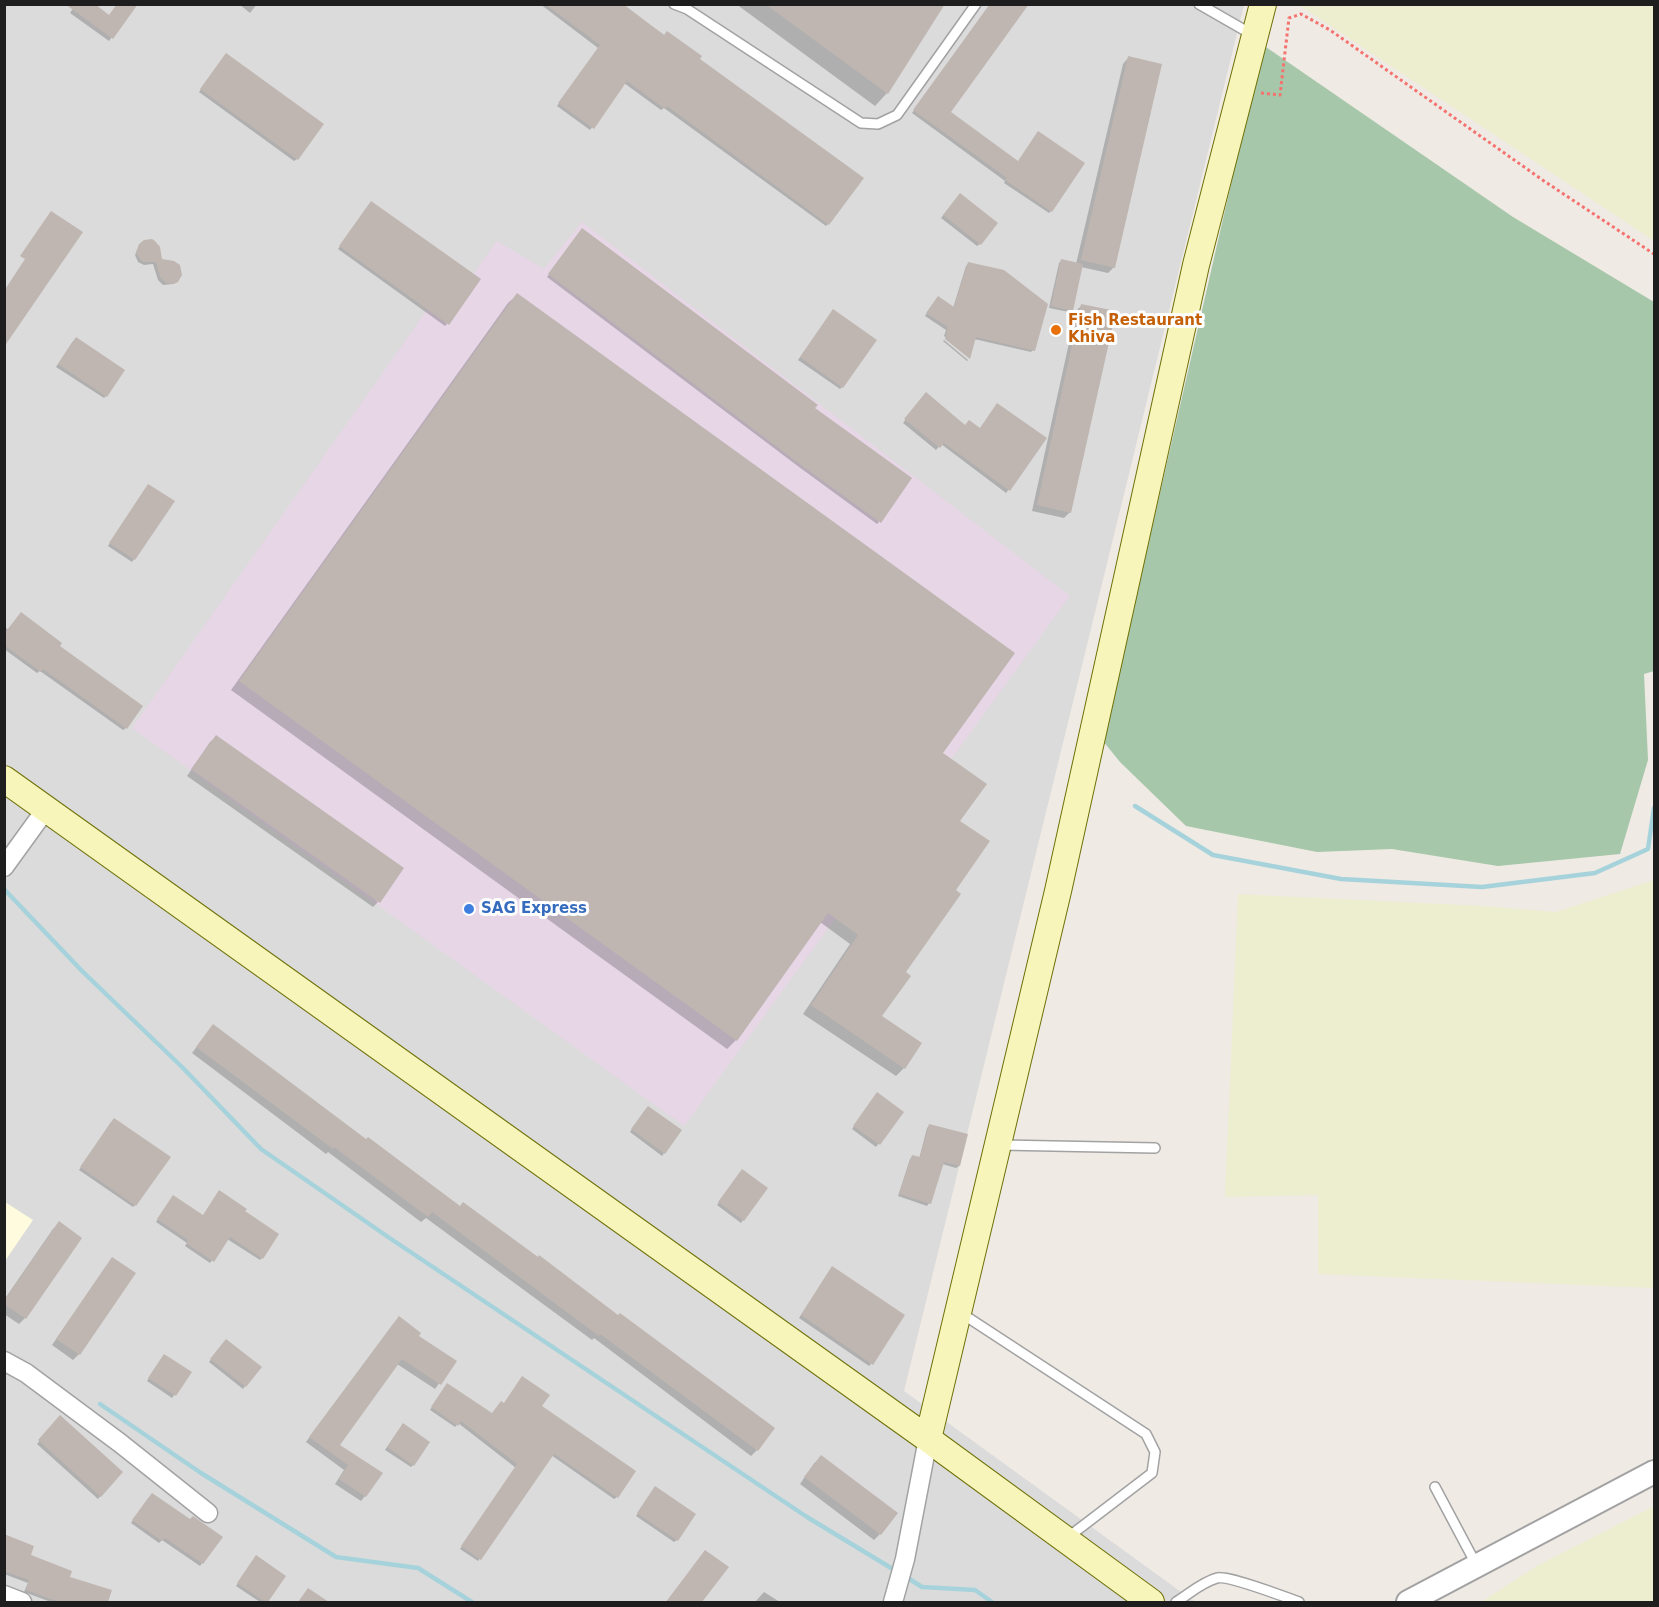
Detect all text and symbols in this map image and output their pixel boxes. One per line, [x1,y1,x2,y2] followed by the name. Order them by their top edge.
[1068,312,1202,347] place label: Fish Restaurant Khiva
[1049,323,1063,337] marker: Fish Restaurant Khiva
[481,900,587,918] place label: SAG Express
[462,902,476,916] marker: SAG Express

